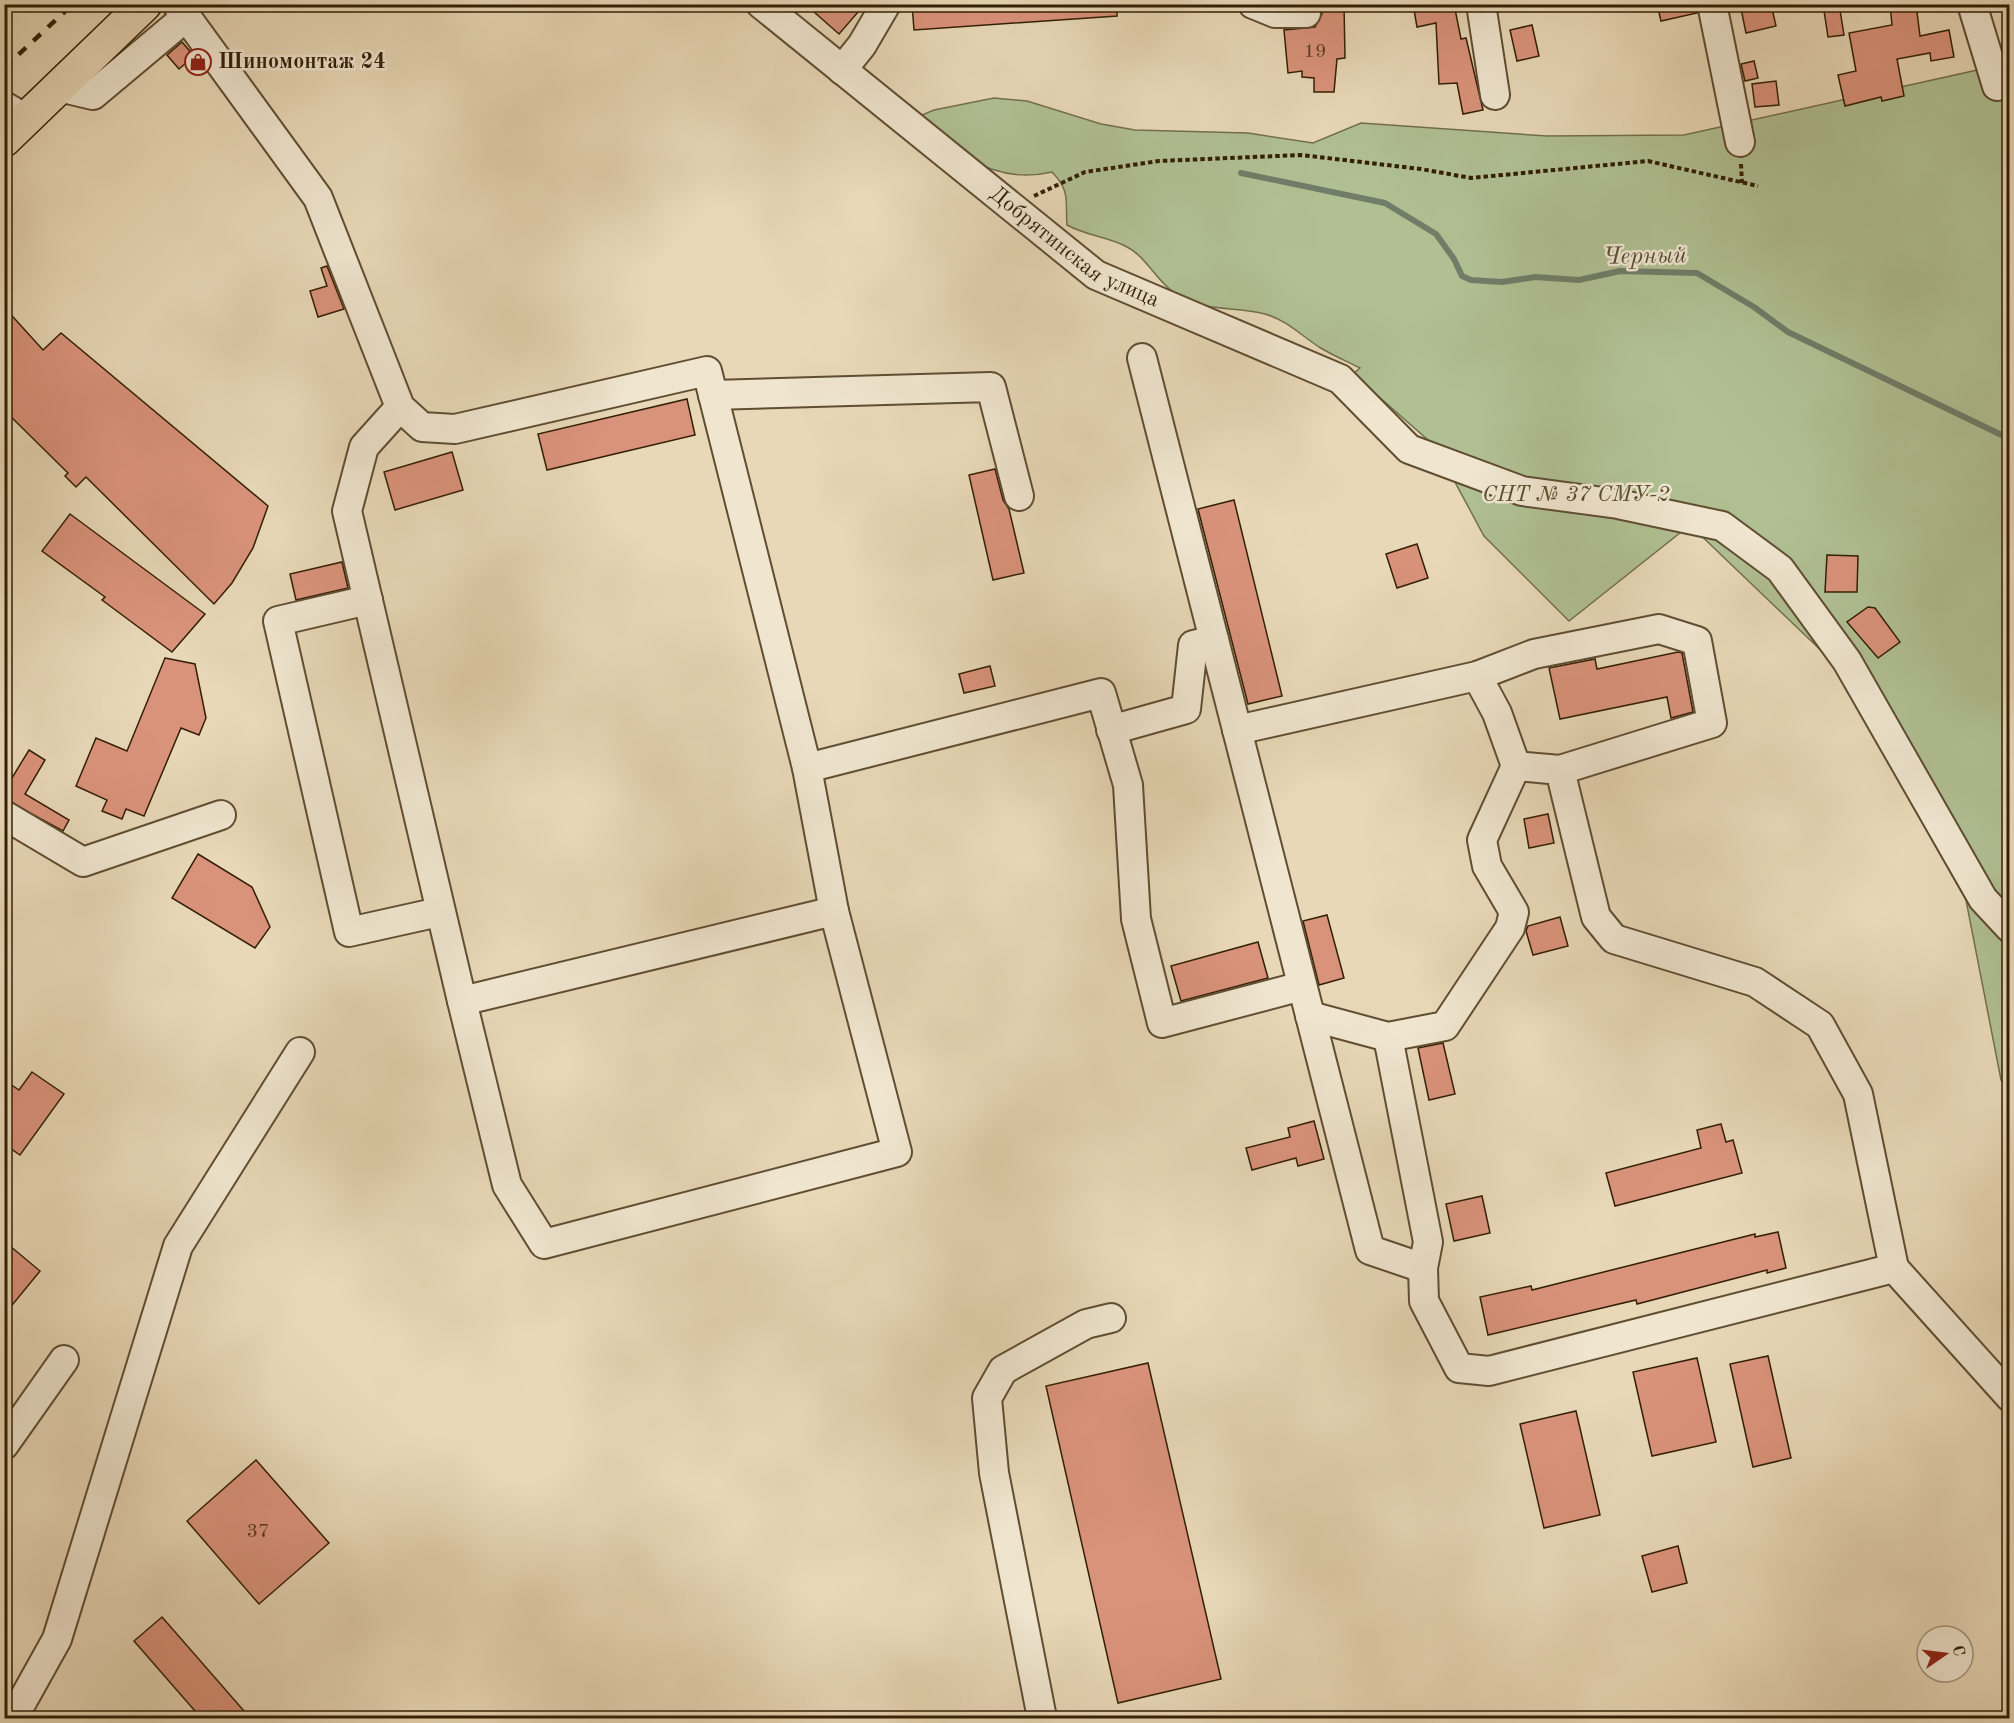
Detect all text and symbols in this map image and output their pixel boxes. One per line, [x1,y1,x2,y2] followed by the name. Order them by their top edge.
[1303,42,1327,62] house number: 19
[183,47,213,77] shop icon: Шиномонтаж 24
[218,51,386,73] place label: Шиномонтаж 24
[985,183,1163,312] street label: Добрятинская улица
[1603,244,1687,270] water label: Черный
[1482,484,1670,506] park label: СНТ № 37 СМУ-2
[246,1522,270,1542] house number: 37
[1915,1624,1975,1684] north arrow
[1949,1644,1967,1658] text: С

